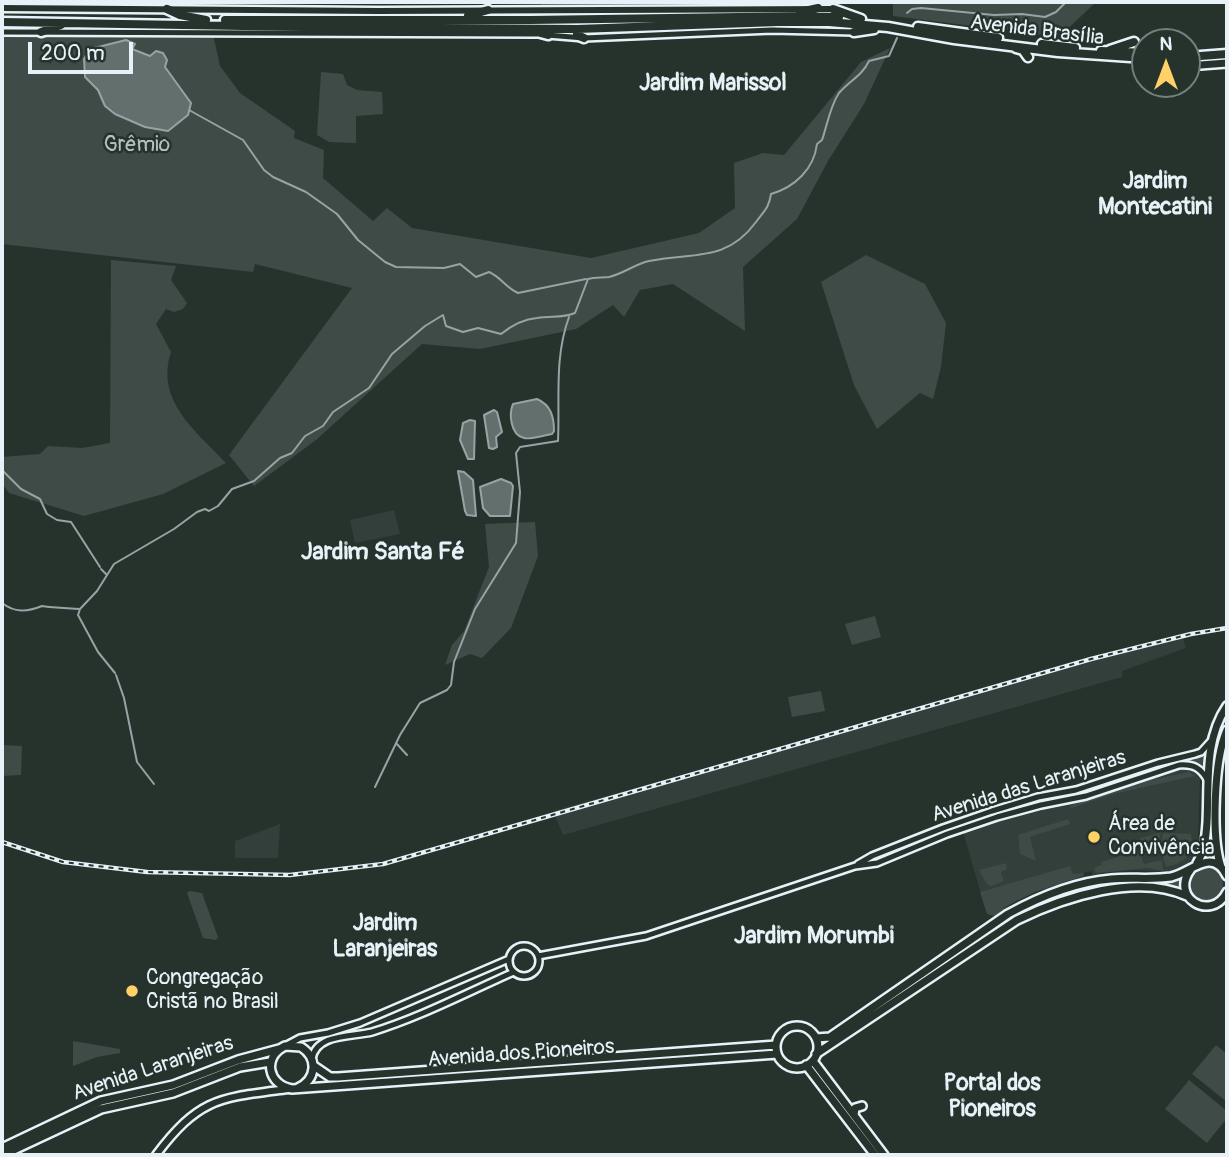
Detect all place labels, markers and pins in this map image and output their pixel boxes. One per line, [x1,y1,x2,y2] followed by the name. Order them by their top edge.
[1108,812,1214,862] place label: Área de Convivência
[1086,829,1102,845] marker: Área de Convivência
[146,966,279,1016] place label: Congregação Cristã no Brasil
[124,983,140,999] marker: Congregação Cristã no Brasil

